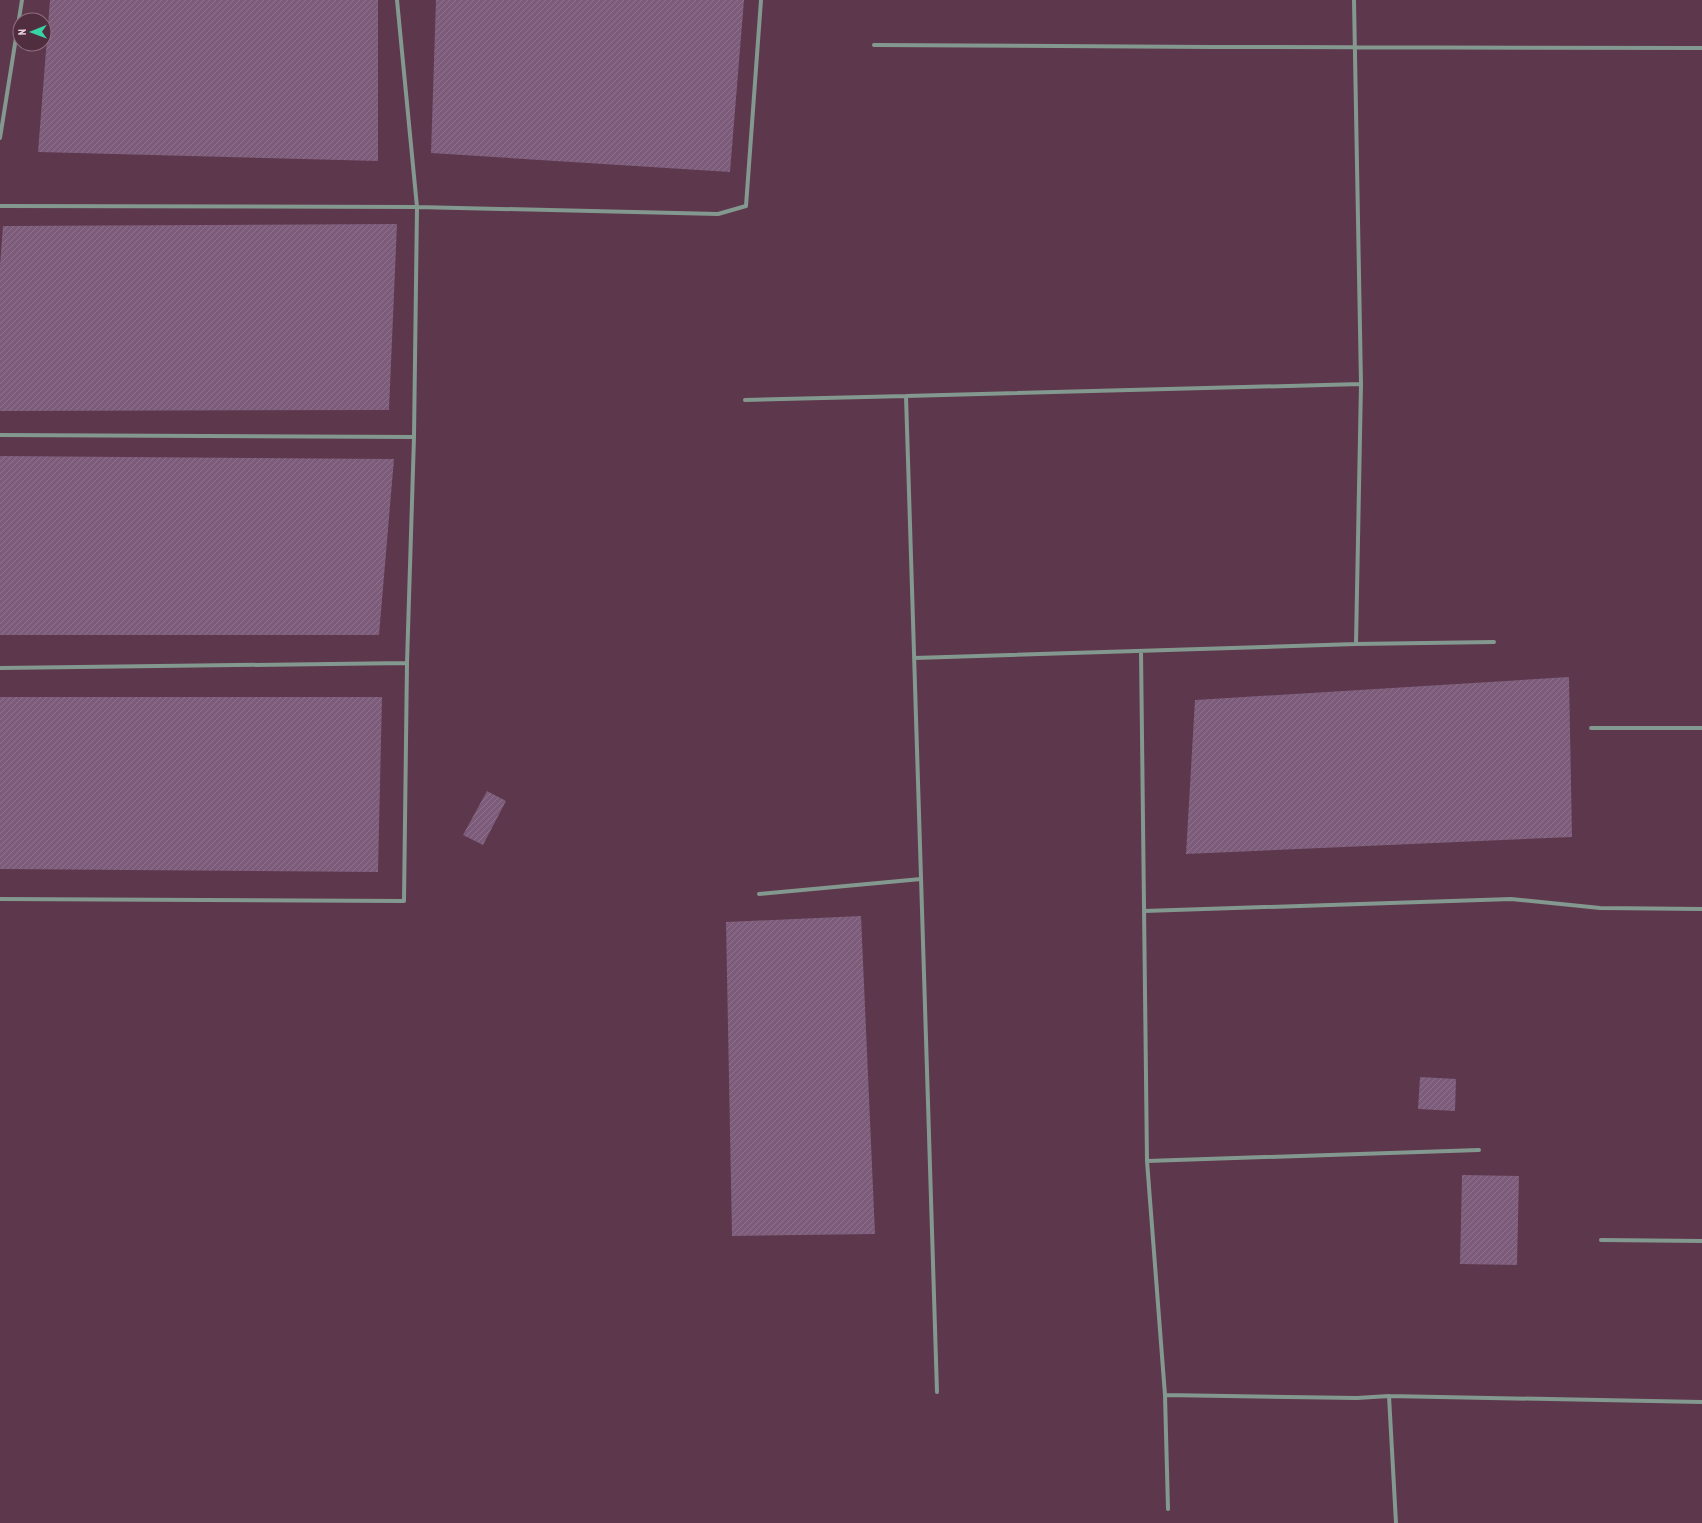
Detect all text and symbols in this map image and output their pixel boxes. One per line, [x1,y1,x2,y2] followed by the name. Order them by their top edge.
[12,12,52,52] north arrow
[15,29,29,35] text: N

